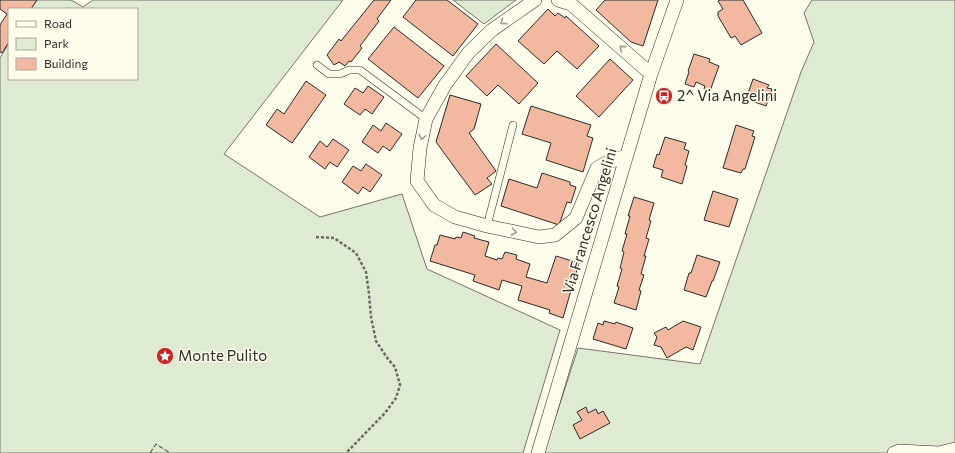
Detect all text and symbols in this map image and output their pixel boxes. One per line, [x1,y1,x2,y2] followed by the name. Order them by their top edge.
[8,8,138,80] legend
[44,16,72,30] text: Road
[501,17,508,24] one-way arrow
[44,36,70,50] text: Park
[619,45,627,53] one-way arrow
[44,56,88,70] text: Building
[654,86,674,106] bus stop icon: 2^ Via Angelini
[677,86,777,104] place label: 2^ Via Angelini
[419,134,427,141] one-way arrow
[558,145,620,296] street label: Via Francesco Angelini
[511,227,517,235] one-way arrow
[155,346,175,366] place icon: Monte Pulito
[178,346,267,364] place label: Monte Pulito

